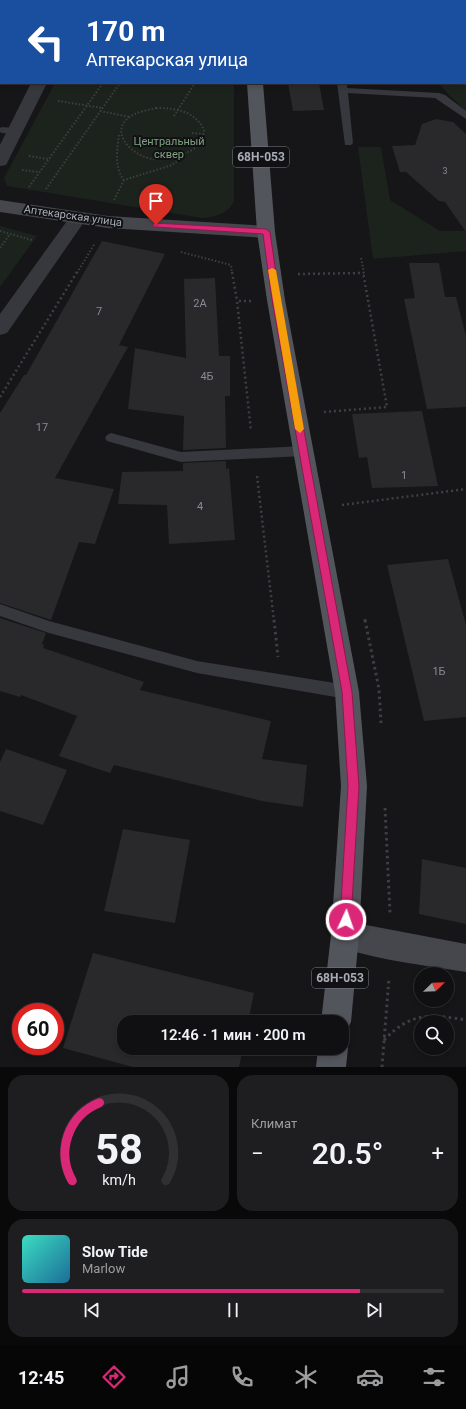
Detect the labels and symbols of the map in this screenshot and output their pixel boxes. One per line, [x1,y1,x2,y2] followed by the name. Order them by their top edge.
[133,135,205,161] park label: Центральный сквер
[233,147,289,167] road number: 68Н-053
[442,166,448,176] house number: 3
[139,184,173,225] pin
[23,203,123,229] street label: Аптекарская улица
[193,297,208,310] house number: 2А
[96,305,102,318] house number: 7
[200,370,214,383] house number: 4Б
[36,421,48,434] house number: 17
[401,469,407,482] house number: 1
[197,500,203,513] house number: 4
[432,665,446,678] house number: 1Б
[325,899,367,941] position arrow
[414,967,454,1007] north arrow
[312,968,368,988] road number: 68Н-053
[12,1003,64,1055] speed limit sign: 60

